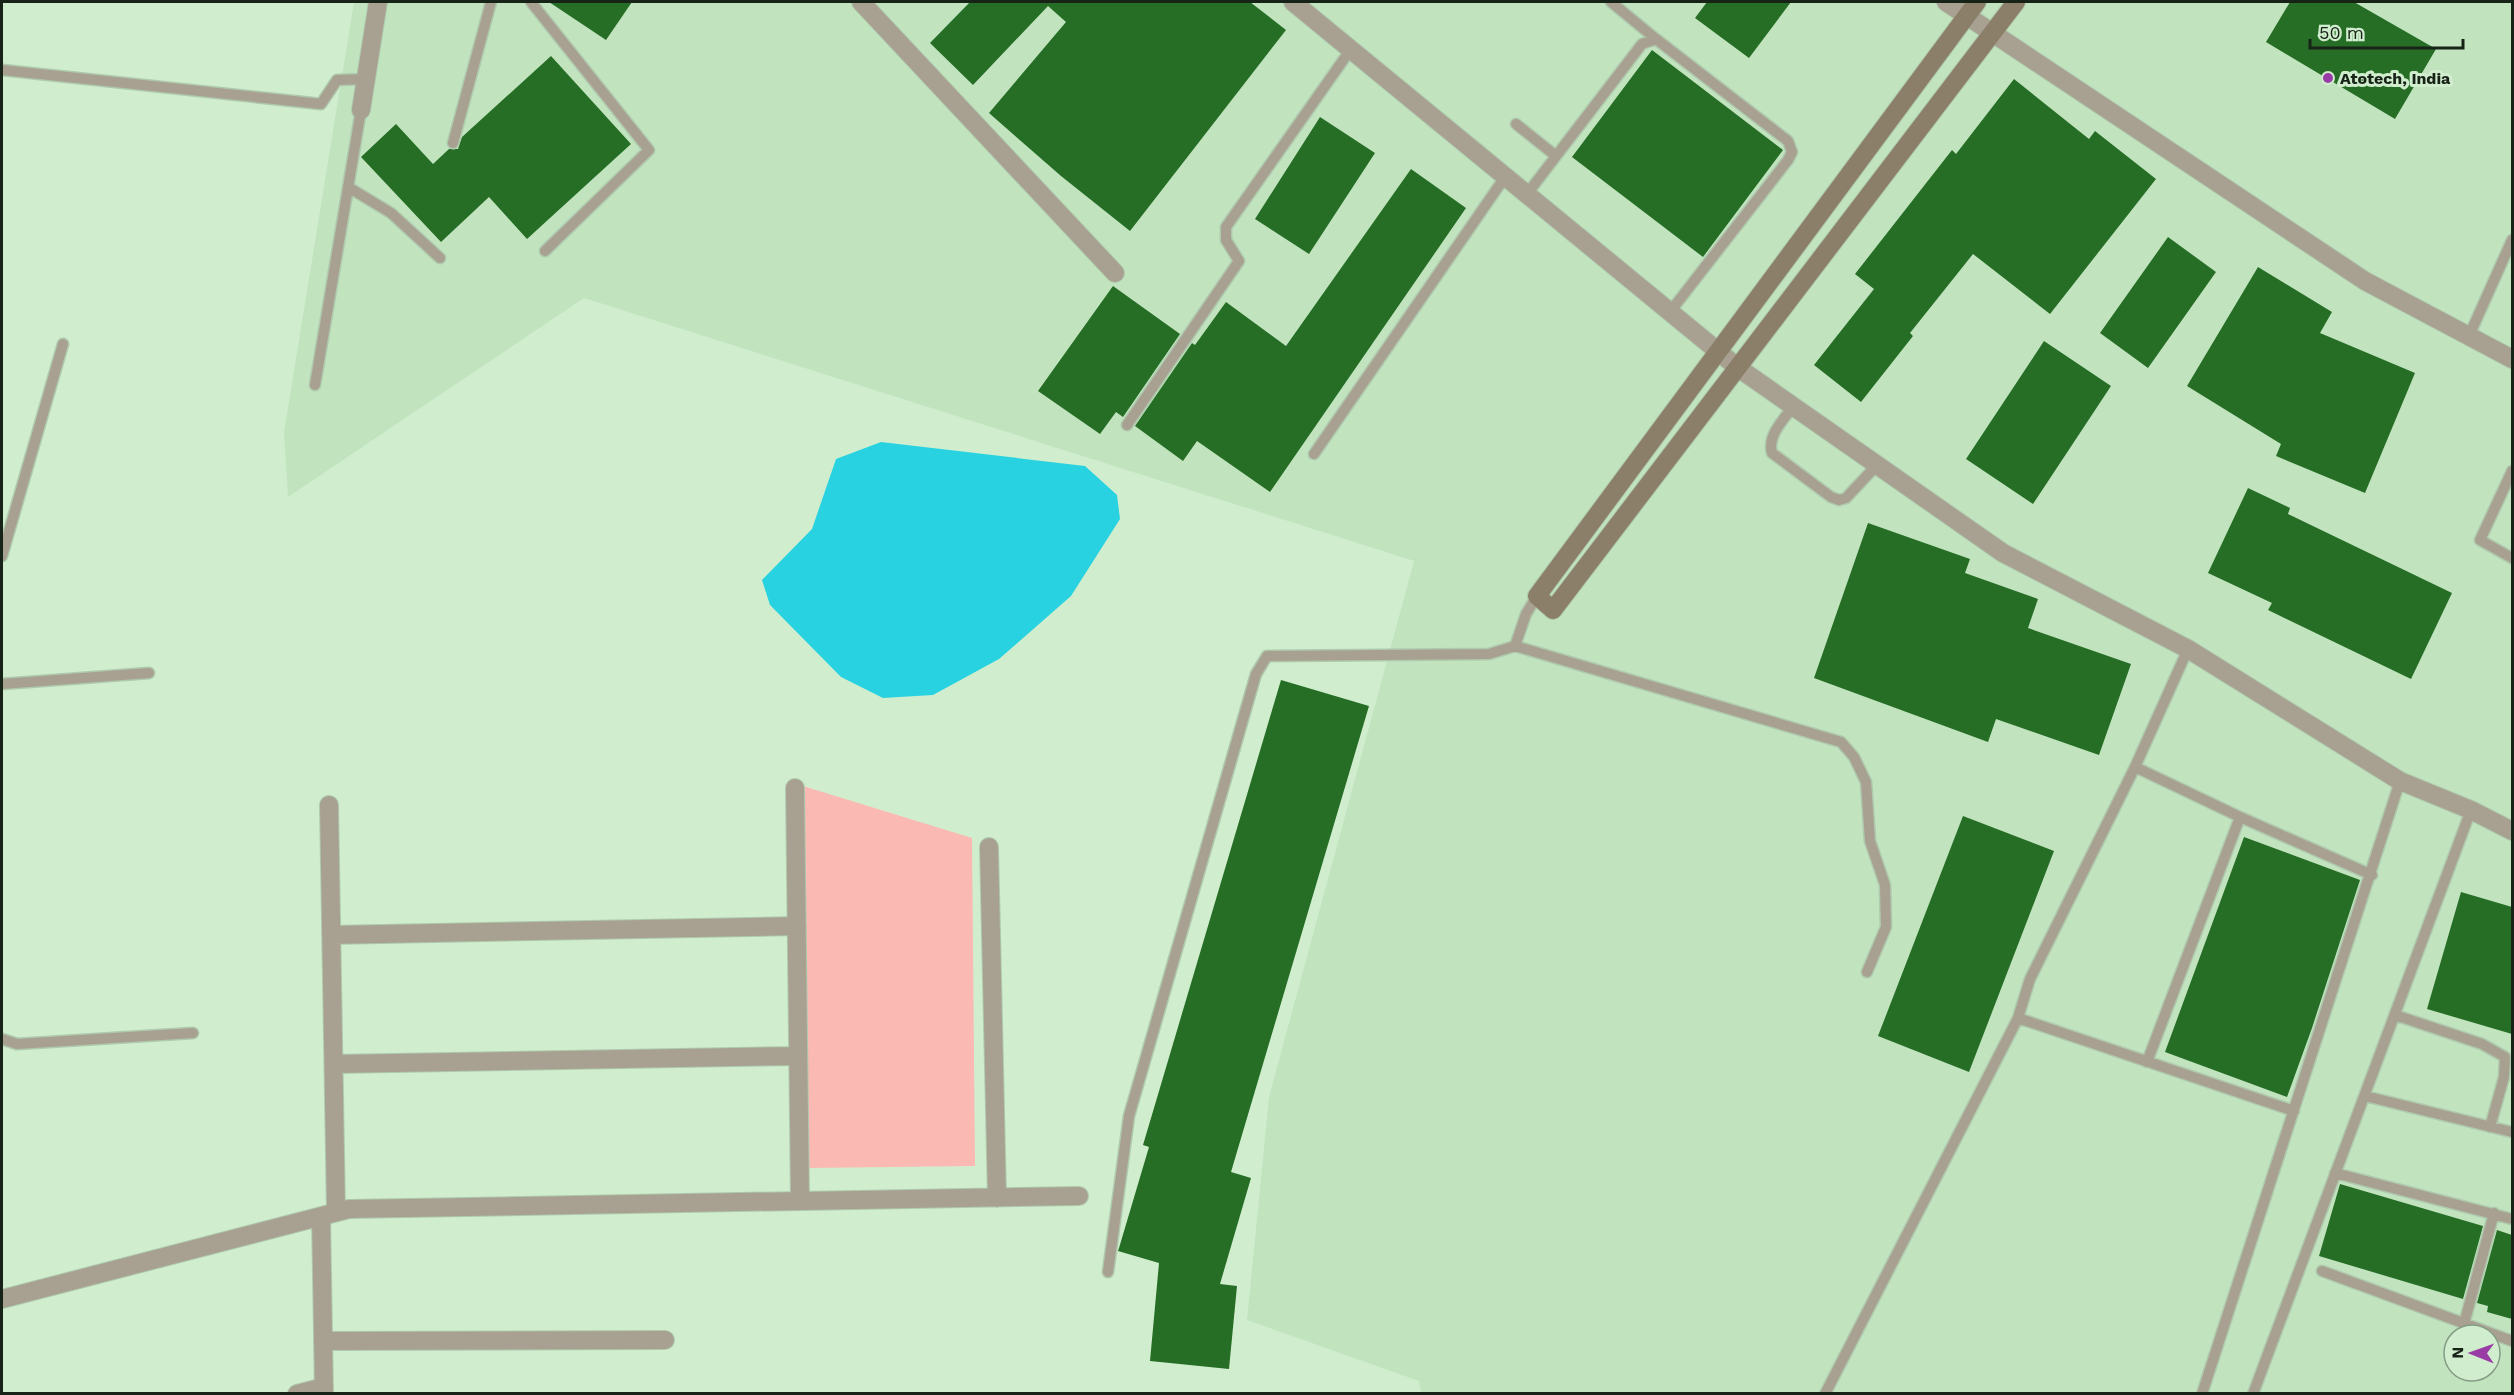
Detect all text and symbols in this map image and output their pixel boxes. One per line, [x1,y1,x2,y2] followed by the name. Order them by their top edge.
[2310,12,2463,50] scale bar
[2319,22,2364,43] text: 50 m
[2340,69,2451,88] place label: Atotech, India
[2321,71,2335,85] marker: Atotech, India
[2442,1323,2502,1383] north arrow
[2448,1347,2467,1359] text: N

